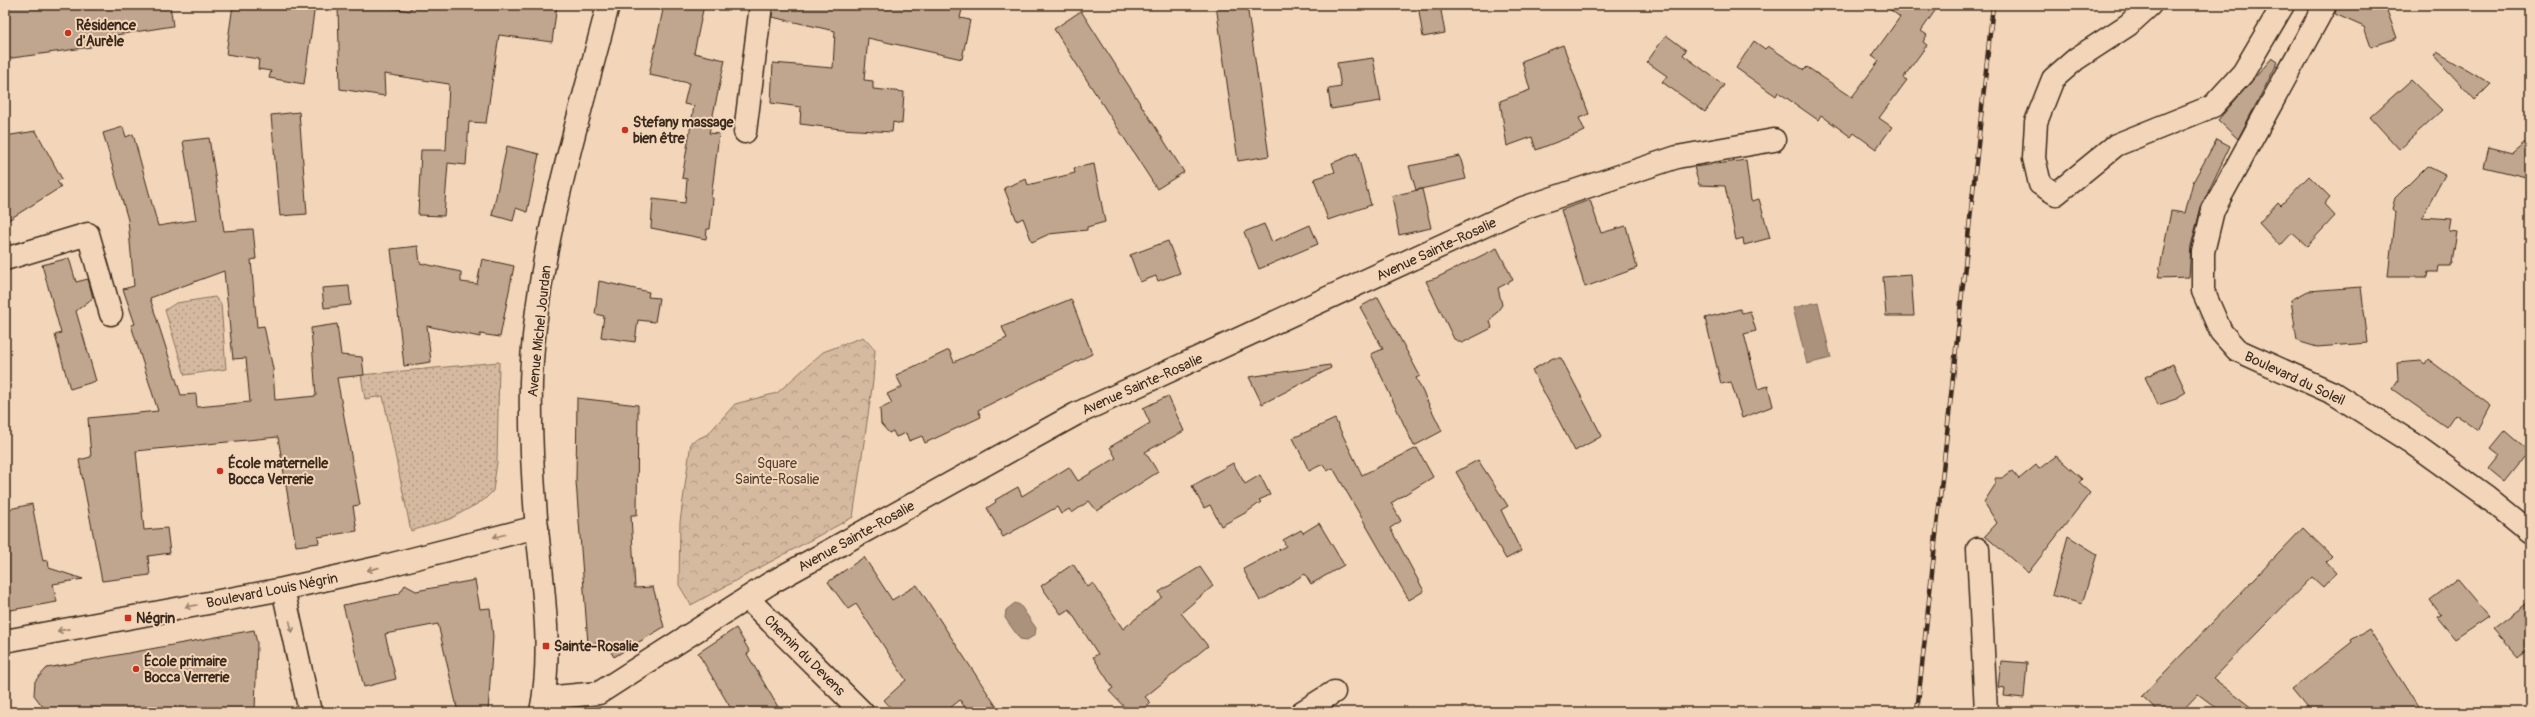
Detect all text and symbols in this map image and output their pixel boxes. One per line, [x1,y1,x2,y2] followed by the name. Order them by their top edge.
[76,17,137,50] place label: Résidence d'Aurèle
[63,28,73,38] marker: Résidence d'Aurèle
[633,114,735,147] place label: Stefany massage bien être
[620,125,630,135] marker: Stefany massage bien être
[1373,214,1499,285] street label: Avenue Sainte-Rosalie
[524,264,555,398] street label: Avenue Michel Jourdan
[2242,348,2348,409] street label: Boulevard du Soleil
[1079,350,1205,419] street label: Avenue Sainte-Rosalie
[228,454,329,488] place label: École maternelle Bocca Verrerie
[735,455,819,488] park label: Square Sainte-Rosalie
[215,466,225,476] marker: École maternelle Bocca Verrerie
[795,497,918,576] street label: Avenue Sainte-Rosalie
[493,532,506,540] one-way arrow
[367,565,380,573] one-way arrow
[205,569,339,612] street label: Boulevard Louis Négrin
[185,602,198,610] one-way arrow
[136,610,175,627] place label: Négrin
[761,611,849,700] street label: Chemin du Devens
[123,613,133,623] marker: Négrin
[288,620,296,633] one-way arrow
[57,626,70,634] one-way arrow
[554,638,640,655] place label: Sainte-Rosalie
[541,641,551,651] marker: Sainte-Rosalie
[144,652,231,686] place label: École primaire Bocca Verrerie
[131,664,141,674] marker: École primaire Bocca Verrerie

